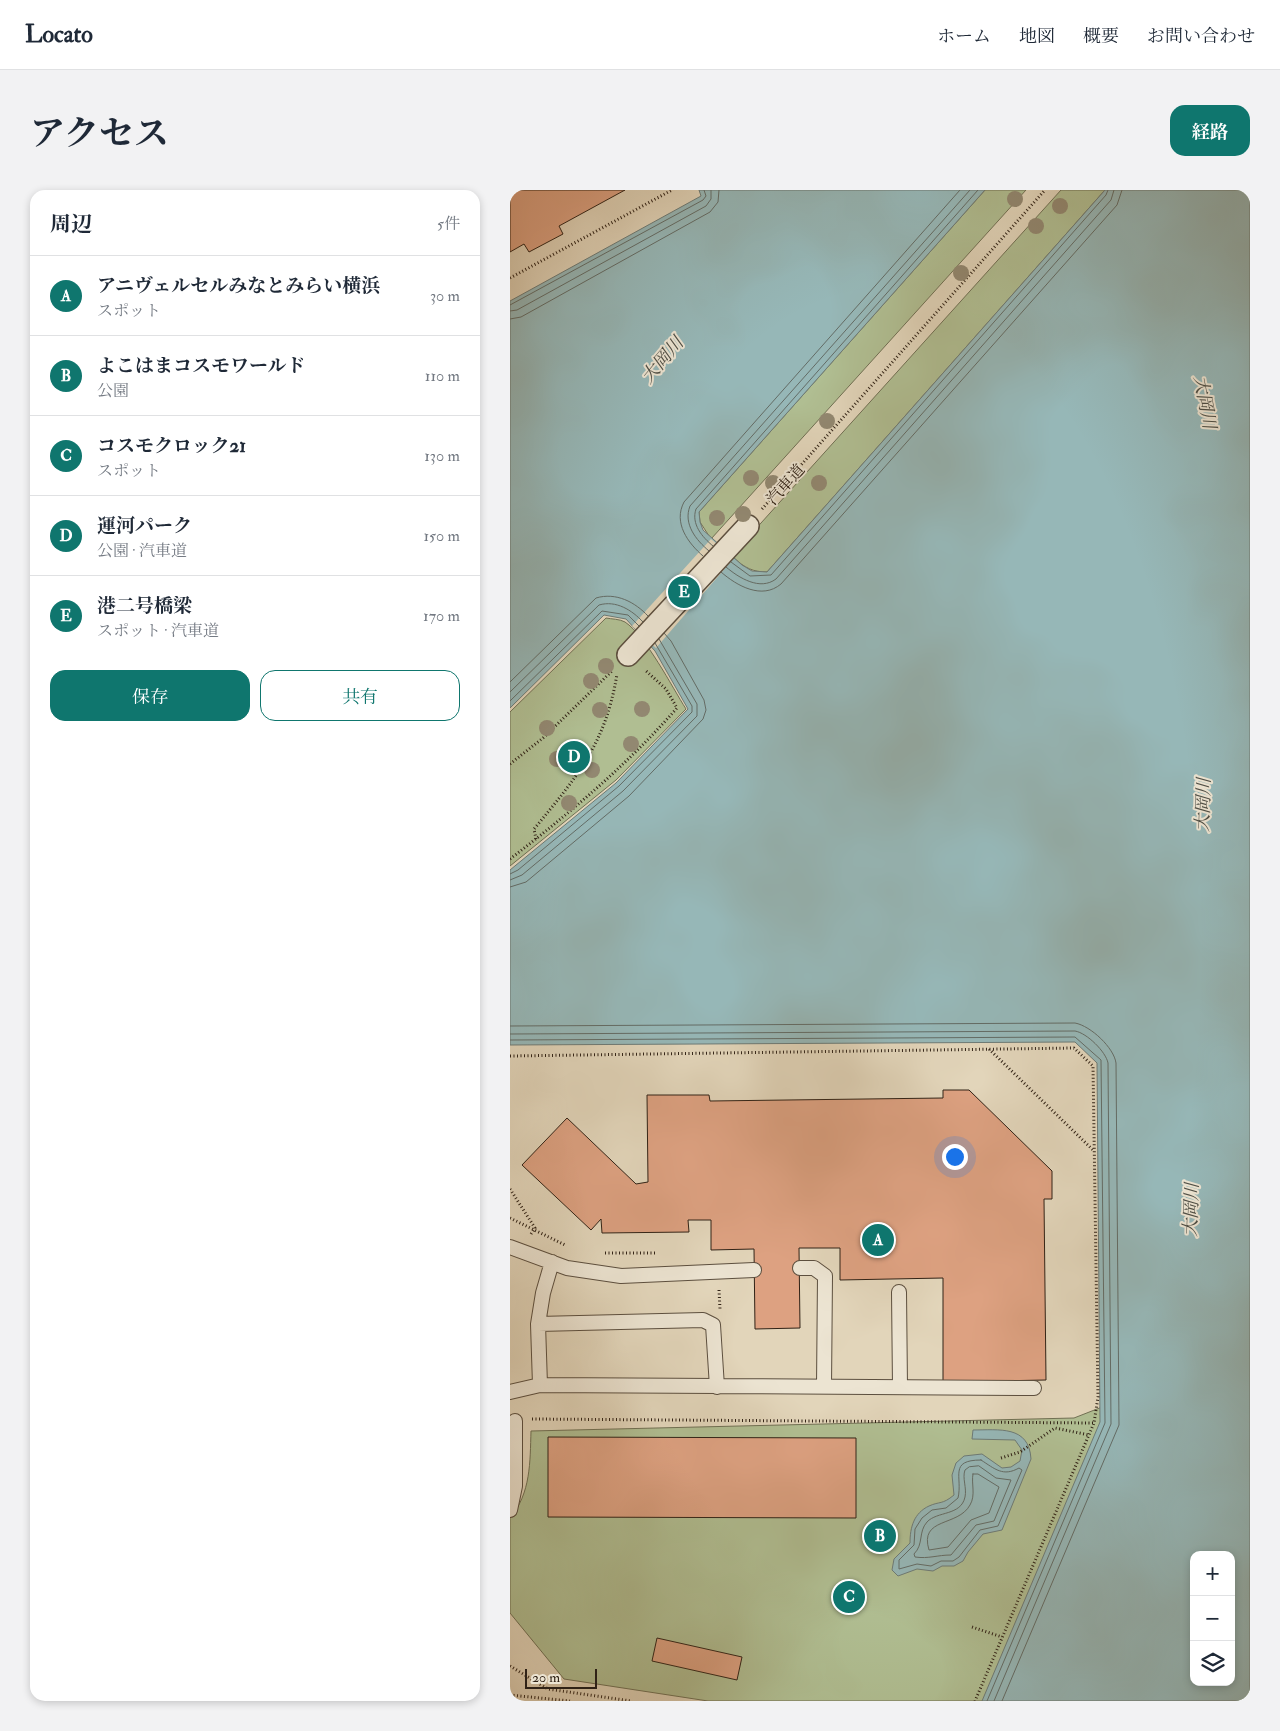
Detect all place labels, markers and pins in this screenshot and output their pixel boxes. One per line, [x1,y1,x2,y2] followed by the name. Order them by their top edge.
[668,573,700,611] pin: E
[558,738,590,776] pin: D
[862,1221,894,1259] pin: A
[864,1517,896,1555] pin: B
[833,1578,865,1616] pin: C

